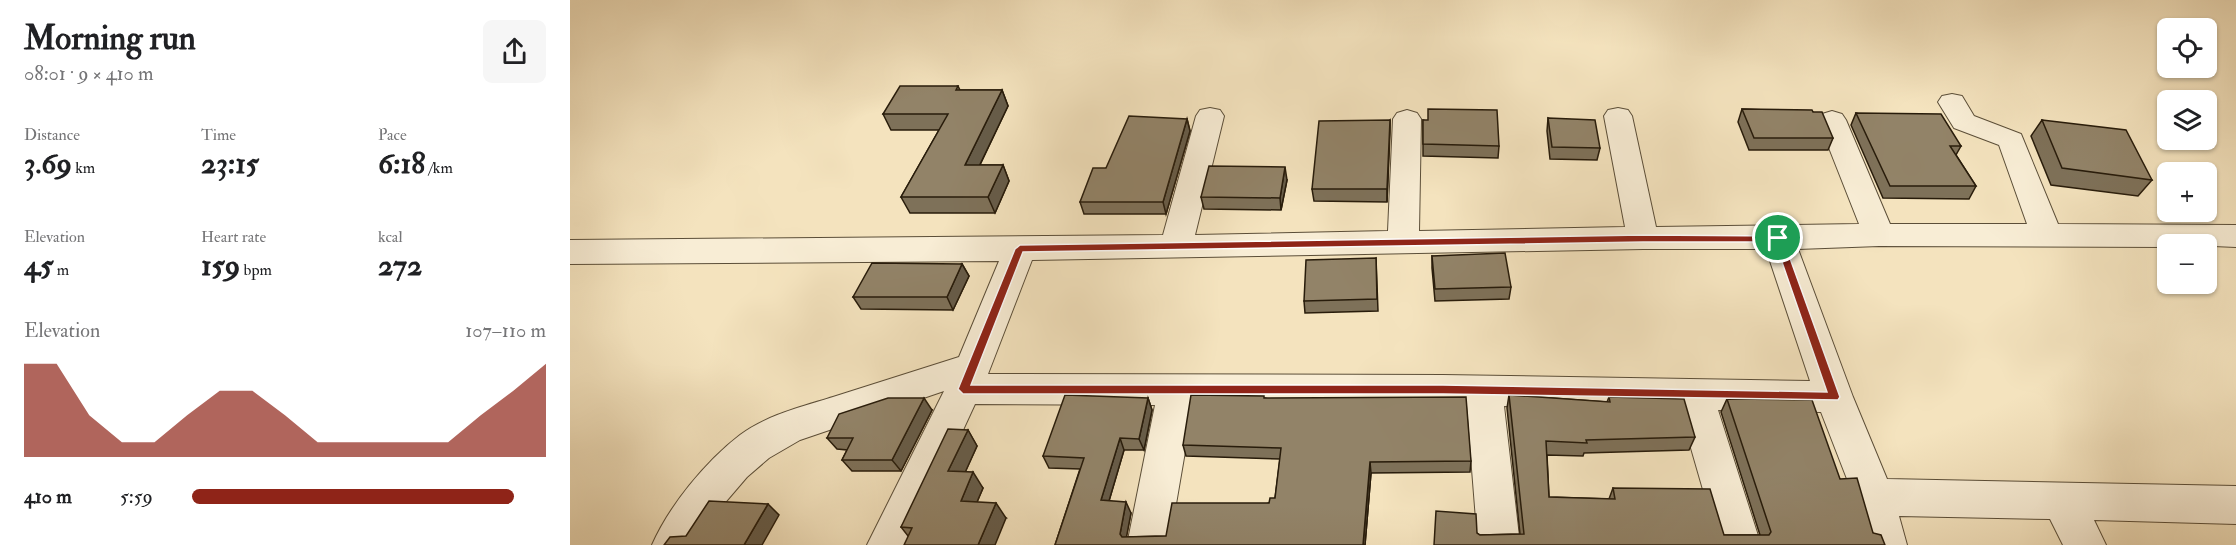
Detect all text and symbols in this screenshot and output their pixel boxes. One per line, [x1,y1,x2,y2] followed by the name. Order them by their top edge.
[24,18,196,59] text: Morning run
[2157,18,2217,294] map controls
[2157,18,2217,78] button: locate
[483,20,546,83] button: share
[24,61,153,86] text: 08:01 · 9 × 410 m
[2157,90,2217,150] button: layers
[24,125,80,145] text: Distance
[201,125,236,145] text: Time
[378,125,407,145] text: Pace
[24,145,72,182] text: 3.69
[201,145,259,182] text: 23:15
[378,145,425,182] text: 6:18
[72,158,95,178] text: km
[425,158,453,178] text: /km
[2157,162,2217,222] button: +
[1752,212,1803,263] pin
[1761,221,1794,254] icon: arrive
[24,227,85,247] text: Elevation
[201,227,266,247] text: Heart rate
[378,227,403,247] text: kcal
[2157,234,2217,294] button: −
[24,247,53,284] text: 45
[201,247,240,284] text: 159
[378,247,422,284] text: 272
[53,260,69,280] text: m
[240,260,272,280] text: bpm
[24,318,100,343] text: Elevation
[465,318,546,343] text: 107–110 m
[24,484,72,509] text: 410 m
[120,484,153,509] text: 5:59

